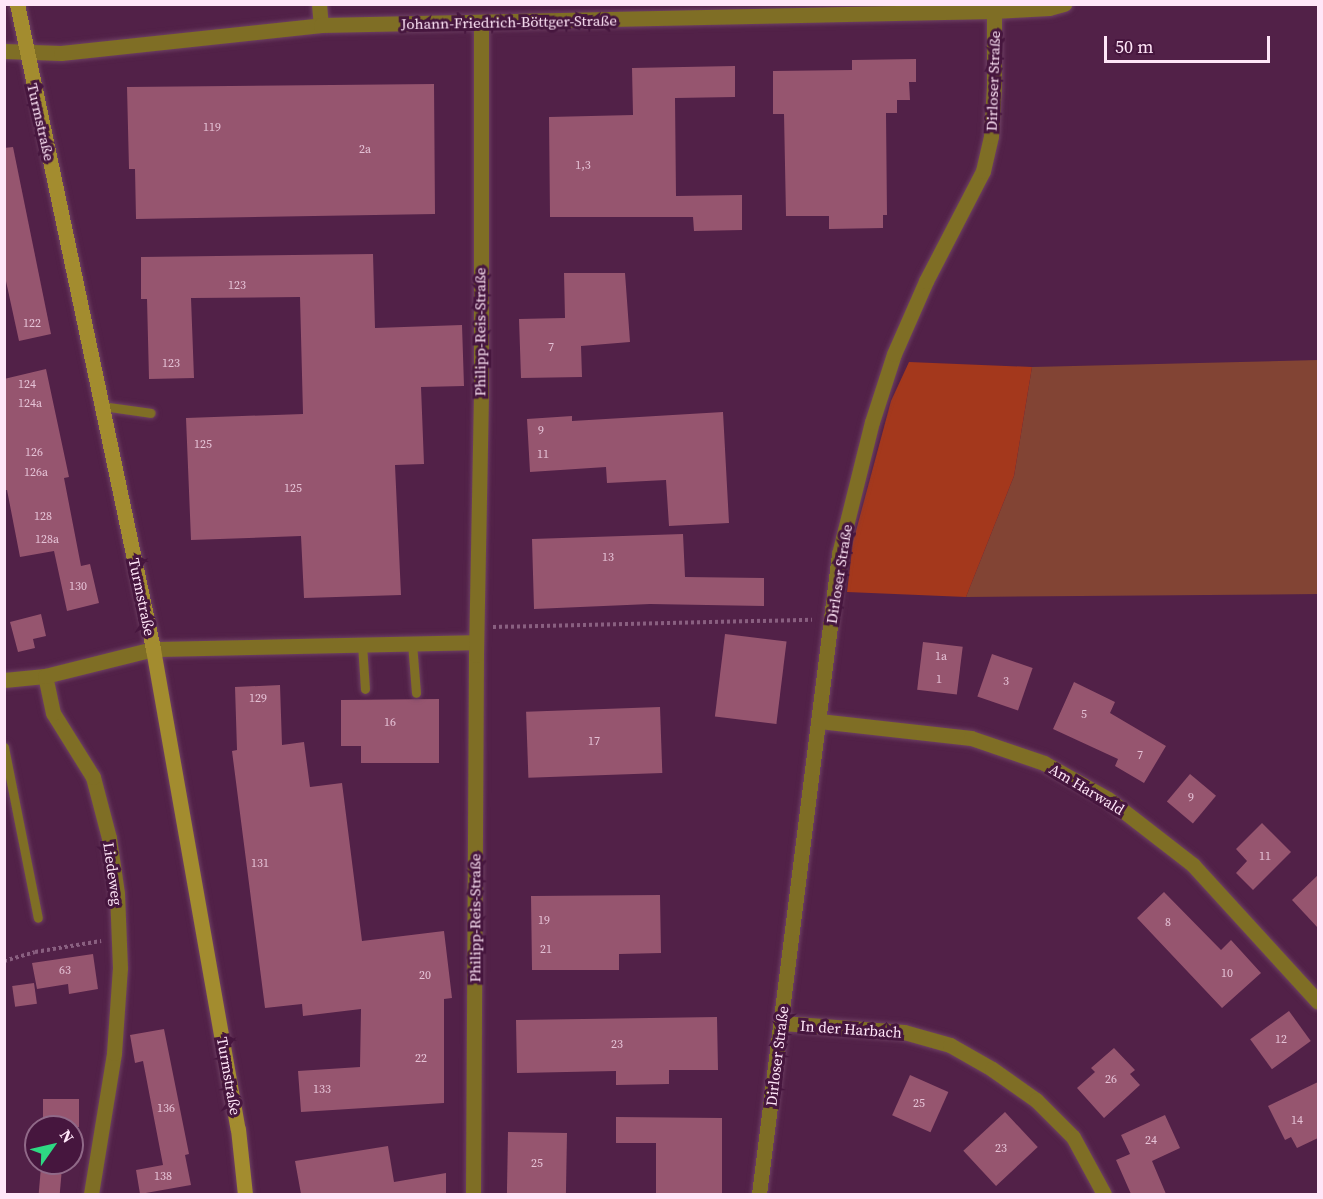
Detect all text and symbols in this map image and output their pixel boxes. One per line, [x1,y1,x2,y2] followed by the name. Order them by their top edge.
[401,11,617,33] street label: Johann-Friedrich-Böttger-Straße
[1107,24,1274,62] scale bar
[982,30,1004,132] street label: Dirloser Straße
[1115,34,1153,59] text: 50 m
[23,81,59,163] street label: Turmstraße
[203,121,221,135] house number: 119
[359,143,371,157] house number: 2a
[575,159,591,173] house number: 1,3
[471,268,489,396] street label: Philipp-Reis-Straße
[228,279,246,293] house number: 123
[23,317,41,331] house number: 122
[548,341,554,355] house number: 7
[162,357,180,371] house number: 123
[18,378,36,392] house number: 124
[18,397,42,411] house number: 124a
[538,424,544,438] house number: 9
[194,438,212,452] house number: 125
[25,446,43,460] house number: 126
[537,448,549,462] house number: 11
[24,466,48,480] house number: 126a
[284,482,302,496] house number: 125
[34,510,52,524] house number: 128
[822,523,856,625] street label: Dirloser Straße
[35,533,59,547] house number: 128a
[602,551,614,565] house number: 13
[125,556,159,638] street label: Turmstraße
[69,580,87,594] house number: 130
[935,650,947,664] house number: 1a
[936,673,942,687] house number: 1
[1003,675,1009,689] house number: 3
[249,692,267,706] house number: 129
[1081,708,1087,722] house number: 5
[384,716,396,730] house number: 16
[588,735,600,749] house number: 17
[1137,749,1143,763] house number: 7
[1046,760,1128,818] street label: Am Harwald
[1188,791,1194,805] house number: 9
[100,841,126,907] street label: Liedeweg
[1259,850,1271,864] house number: 11
[466,854,484,982] street label: Philipp-Reis-Straße
[251,857,269,871] house number: 131
[538,914,550,928] house number: 19
[1165,916,1171,930] house number: 8
[540,943,552,957] house number: 21
[59,964,71,978] house number: 63
[1221,967,1233,981] house number: 10
[419,969,431,983] house number: 20
[762,1005,792,1107] street label: Dirloser Straße
[800,1016,902,1042] street label: In der Harbach
[1275,1033,1287,1047] house number: 12
[213,1036,245,1116] street label: Turmstraße
[611,1038,623,1052] house number: 23
[415,1052,427,1066] house number: 22
[1105,1073,1117,1087] house number: 26
[313,1083,331,1097] house number: 133
[913,1097,925,1111] house number: 25
[157,1102,175,1116] house number: 136
[1291,1114,1303,1128] house number: 14
[24,1115,84,1175] north arrow
[55,1125,80,1147] text: N
[1145,1134,1157,1148] house number: 24
[995,1142,1007,1156] house number: 23
[531,1157,543,1171] house number: 25
[154,1170,172,1184] house number: 138

